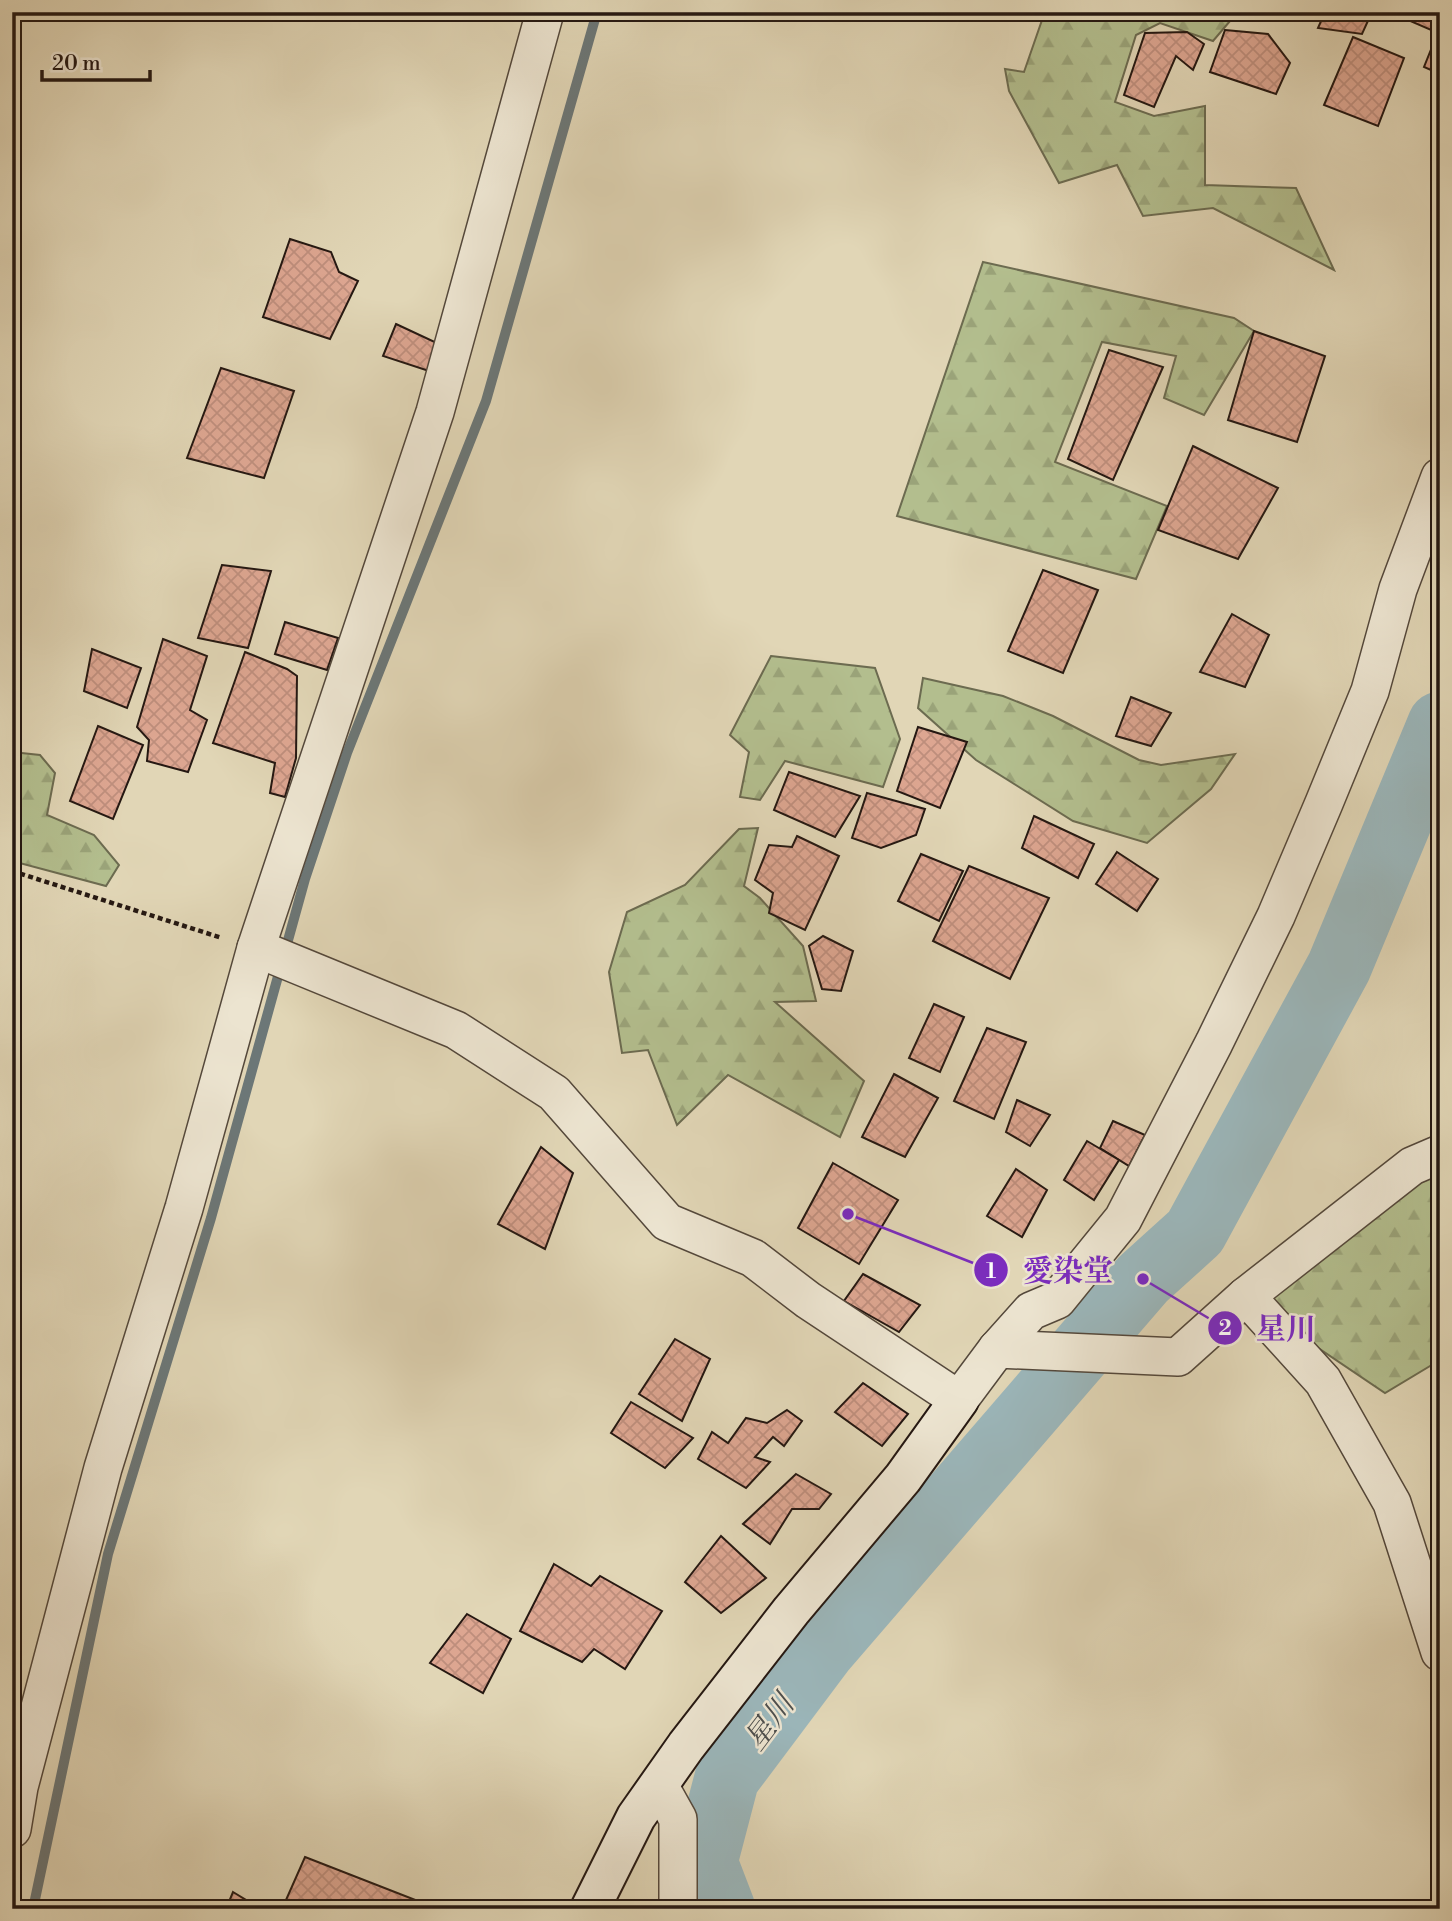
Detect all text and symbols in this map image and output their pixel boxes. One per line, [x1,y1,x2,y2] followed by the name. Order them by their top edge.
[42,38,150,82] scale bar
[52,51,101,77] text: 20 m
[974,1245,1127,1296] callout: 愛染堂
[1023,1253,1113,1291] text: 愛染堂
[986,1259,996,1285] text: 1
[1207,1303,1330,1354] callout: 星川
[1256,1311,1316,1349] text: 星川
[1218,1316,1232,1342] text: 2
[737,1685,805,1758] water label: 星川

